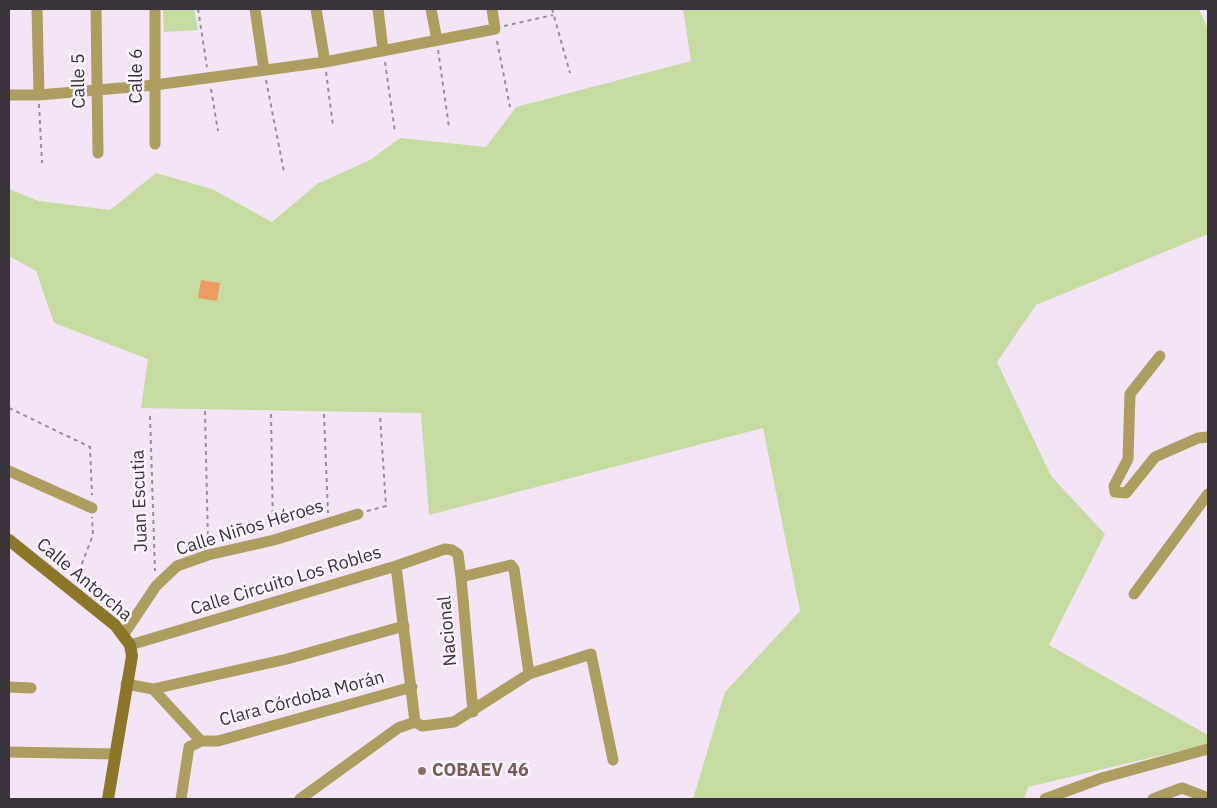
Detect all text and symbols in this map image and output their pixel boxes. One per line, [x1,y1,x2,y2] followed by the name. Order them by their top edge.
[126,48,148,104] street label: Calle 6
[68,53,90,109] street label: Calle 5
[127,449,153,553] street label: Juan Escutia
[174,495,326,561] street label: Calle Niños Héroes
[32,534,136,626] street label: Calle Antorcha
[188,542,384,620] street label: Calle Circuito Los Robles
[434,595,462,667] street label: Nacional
[217,667,387,731] street label: Clara Córdoba Morán
[432,760,529,782] place label: COBAEV 46
[416,765,428,777] marker: COBAEV 46

